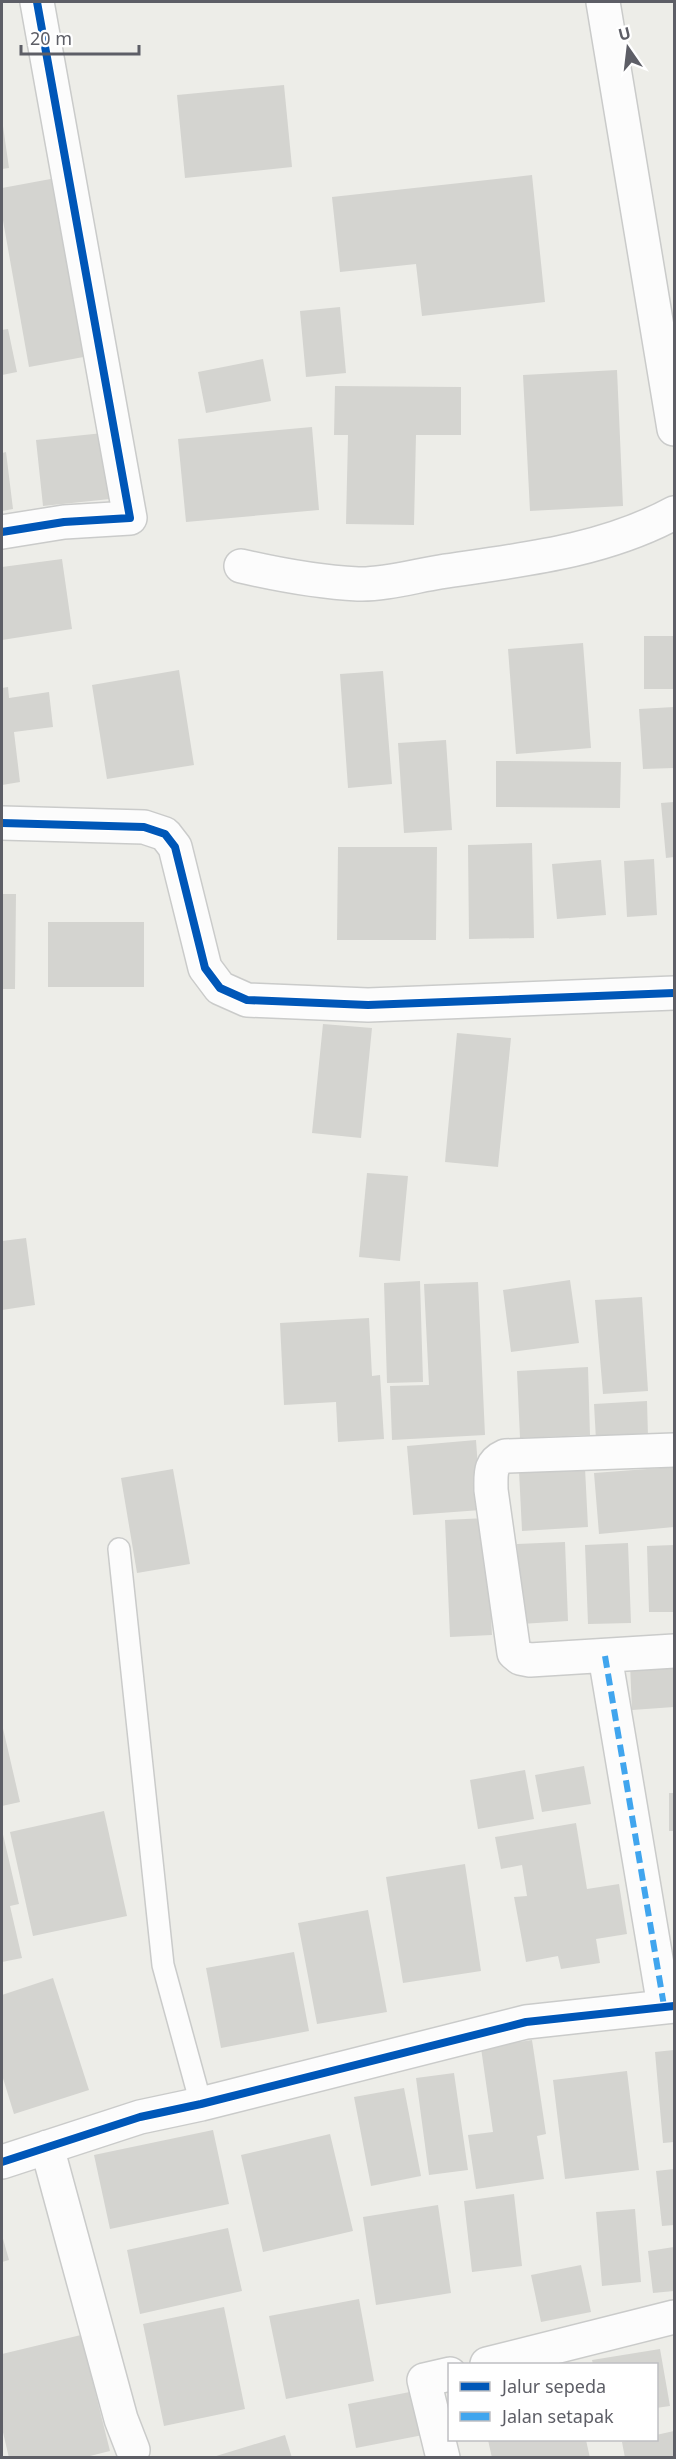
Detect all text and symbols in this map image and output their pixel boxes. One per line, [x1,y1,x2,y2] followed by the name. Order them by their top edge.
[21,18,140,56] scale bar
[598,18,658,78] north arrow
[616,21,633,46] text: U
[30,26,72,50] text: 20 m
[448,2363,658,2441] legend
[500,2374,606,2398] text: Jalur sepeda
[500,2404,614,2428] text: Jalan setapak

